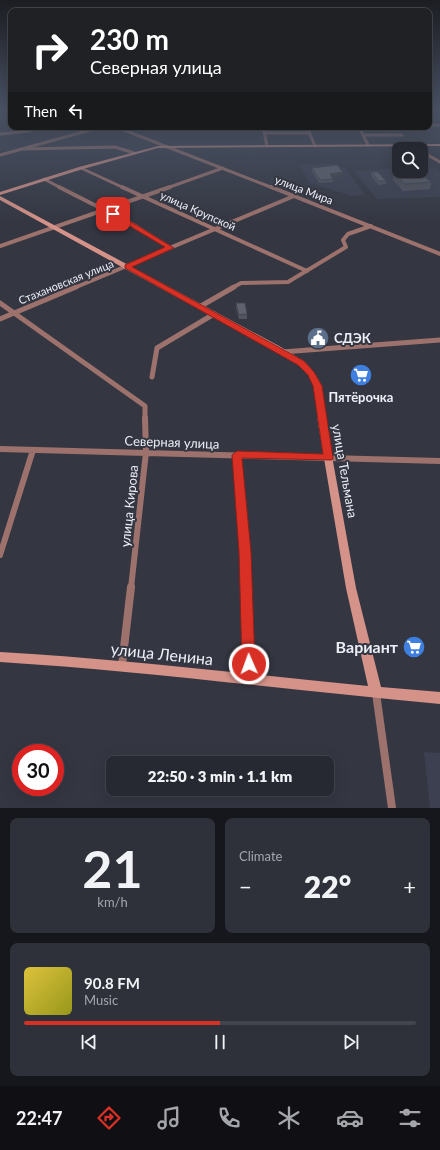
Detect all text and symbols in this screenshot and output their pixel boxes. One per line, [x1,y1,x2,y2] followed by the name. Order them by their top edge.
[90,22,169,56] text: 230 m
[24,24,76,76] icon: right
[90,56,222,78] text: Северная улица
[65,100,87,122] icon: left
[24,102,57,120] text: Then
[392,142,428,178] map controls
[392,142,428,178] button: search
[273,173,335,207] street label: улица Мира
[158,188,238,233] street label: улица Крупской
[96,197,130,231] pin
[102,203,124,225] icon: arrive
[16,256,115,307] street label: Стахановская улица
[305,325,331,351] public building icon: СДЭК
[334,330,372,346] place label: СДЭК
[348,362,374,388] supermarket icon: Пятёрочка
[329,389,393,405] place label: Пятёрочка
[329,423,361,519] street label: улица Тельмана
[124,432,220,452] street label: Северная улица
[117,464,141,548] street label: улица Кирова
[401,634,427,660] supermarket icon: Вариант
[336,637,399,656] place label: Вариант
[110,639,214,668] street label: улица Ленина
[228,643,270,685] position arrow
[12,744,64,796] speed limit sign: 30
[148,767,292,785] text: 22:50 · 3 min · 1.1 km
[82,837,143,899] text: 21
[239,848,282,864] text: Climate
[304,868,351,904] text: 22°
[239,873,252,900] text: −
[403,873,416,900] text: +
[97,894,128,910] text: km/h
[84,974,140,992] text: 90.8 FM
[84,992,118,1008] text: Music
[78,1031,100,1053] icon: previous
[209,1031,231,1053] icon: pause
[340,1031,362,1053] icon: next
[95,1104,123,1132] icon: directions
[155,1104,183,1132] icon: music
[215,1104,243,1132] icon: phone
[275,1104,303,1132] icon: climate
[336,1104,364,1132] icon: car
[396,1104,424,1132] icon: filters
[16,1107,63,1129] text: 22:47

